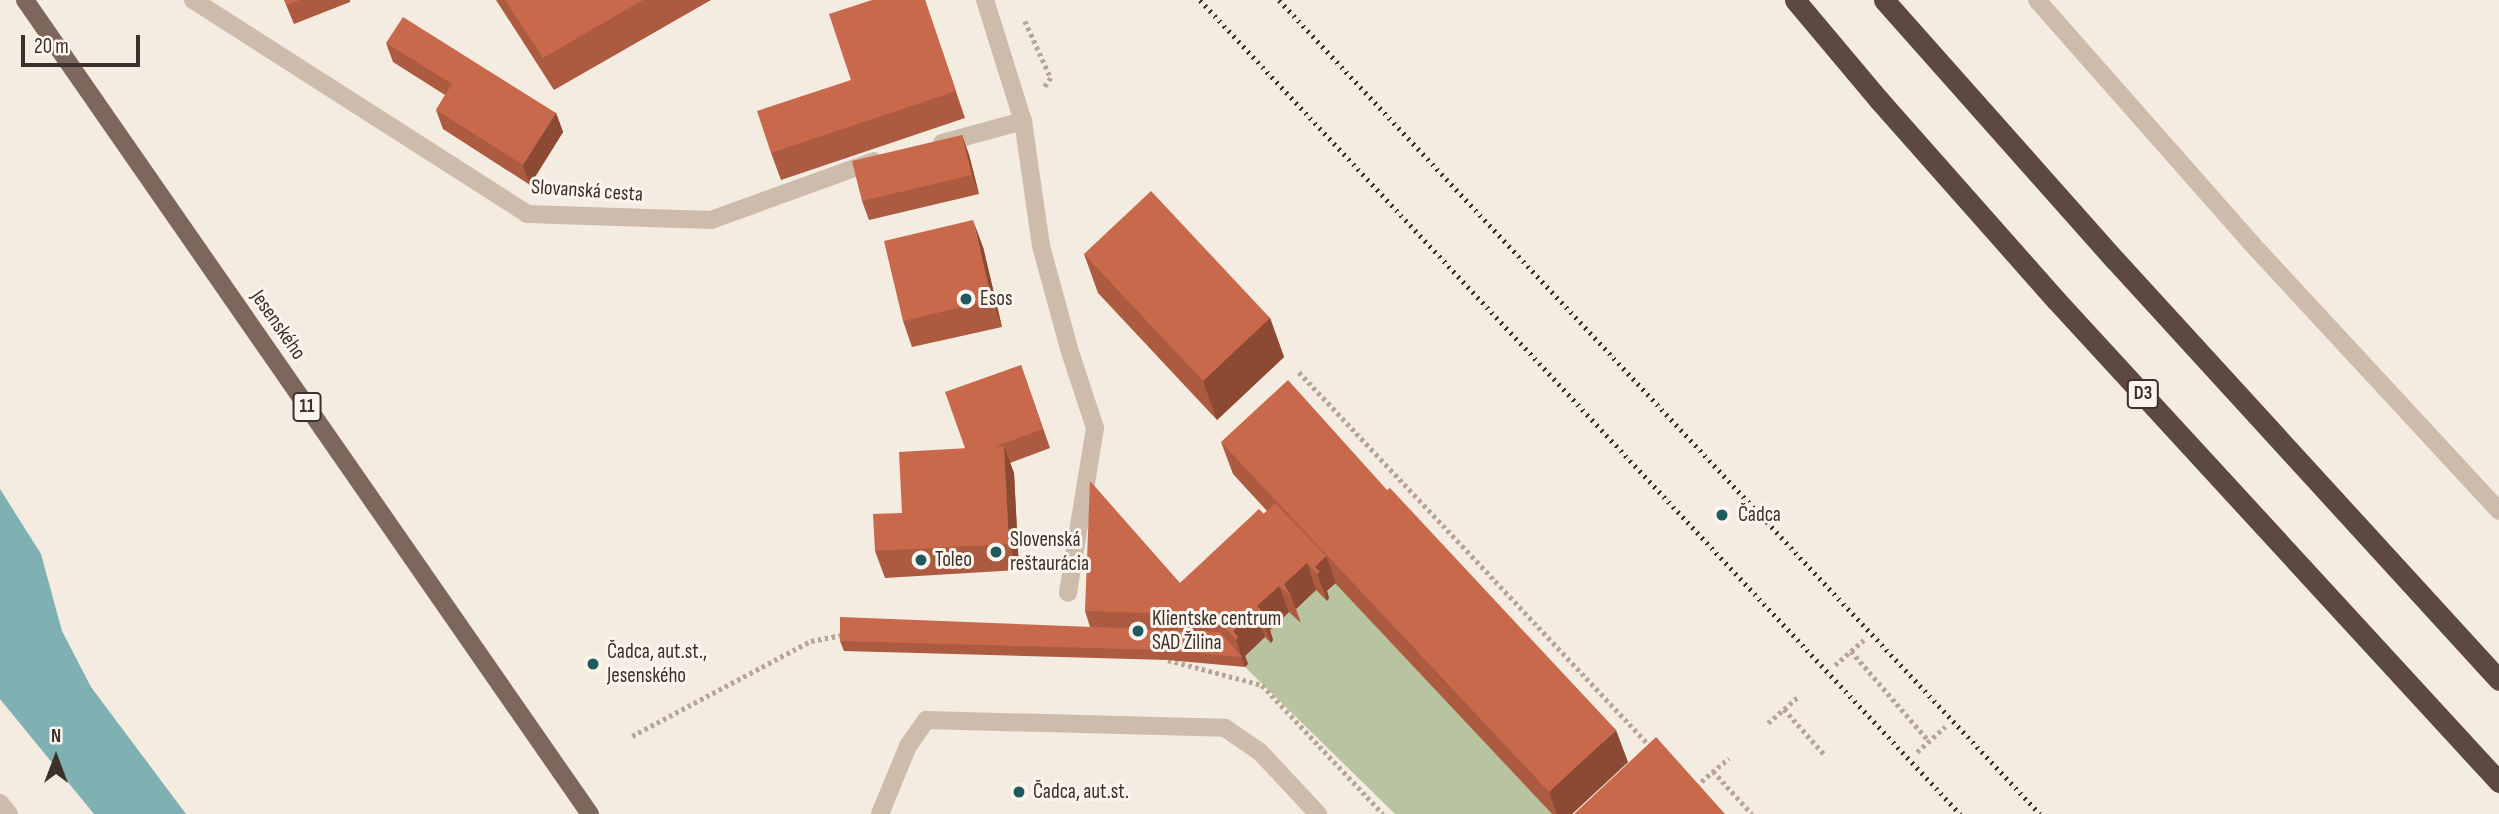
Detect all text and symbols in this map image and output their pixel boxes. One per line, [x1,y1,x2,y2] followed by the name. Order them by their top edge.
[24,21,144,65] scale bar
[34,34,69,59] text: 20 m
[530,175,644,207] street label: Slovanská cesta
[245,285,311,365] street label: Jesenského
[980,286,1012,312] place label: Esos
[958,291,974,307] marker: Esos
[2126,378,2160,410] road number: D3
[291,392,323,422] road number: 11
[1738,502,1781,528] place label: Čadca
[1712,505,1732,525] marker: Čadca
[1010,527,1089,577] place label: Slovenská reštaurácia
[988,544,1004,560] marker: Slovenská reštaurácia
[935,547,972,573] place label: Toleo
[913,552,929,568] marker: Toleo
[1152,606,1281,656] place label: Klientske centrum SAD Žilina
[1130,623,1146,639] marker: Klientske centrum SAD Žilina
[607,639,707,689] place label: Čadca, aut.st., Jesenského
[585,656,601,672] marker: Čadca, aut.st., Jesenského
[21,723,91,793] north arrow
[51,725,61,748] text: N
[1033,779,1129,805] place label: Čadca, aut.st.
[1011,784,1027,800] marker: Čadca, aut.st.

